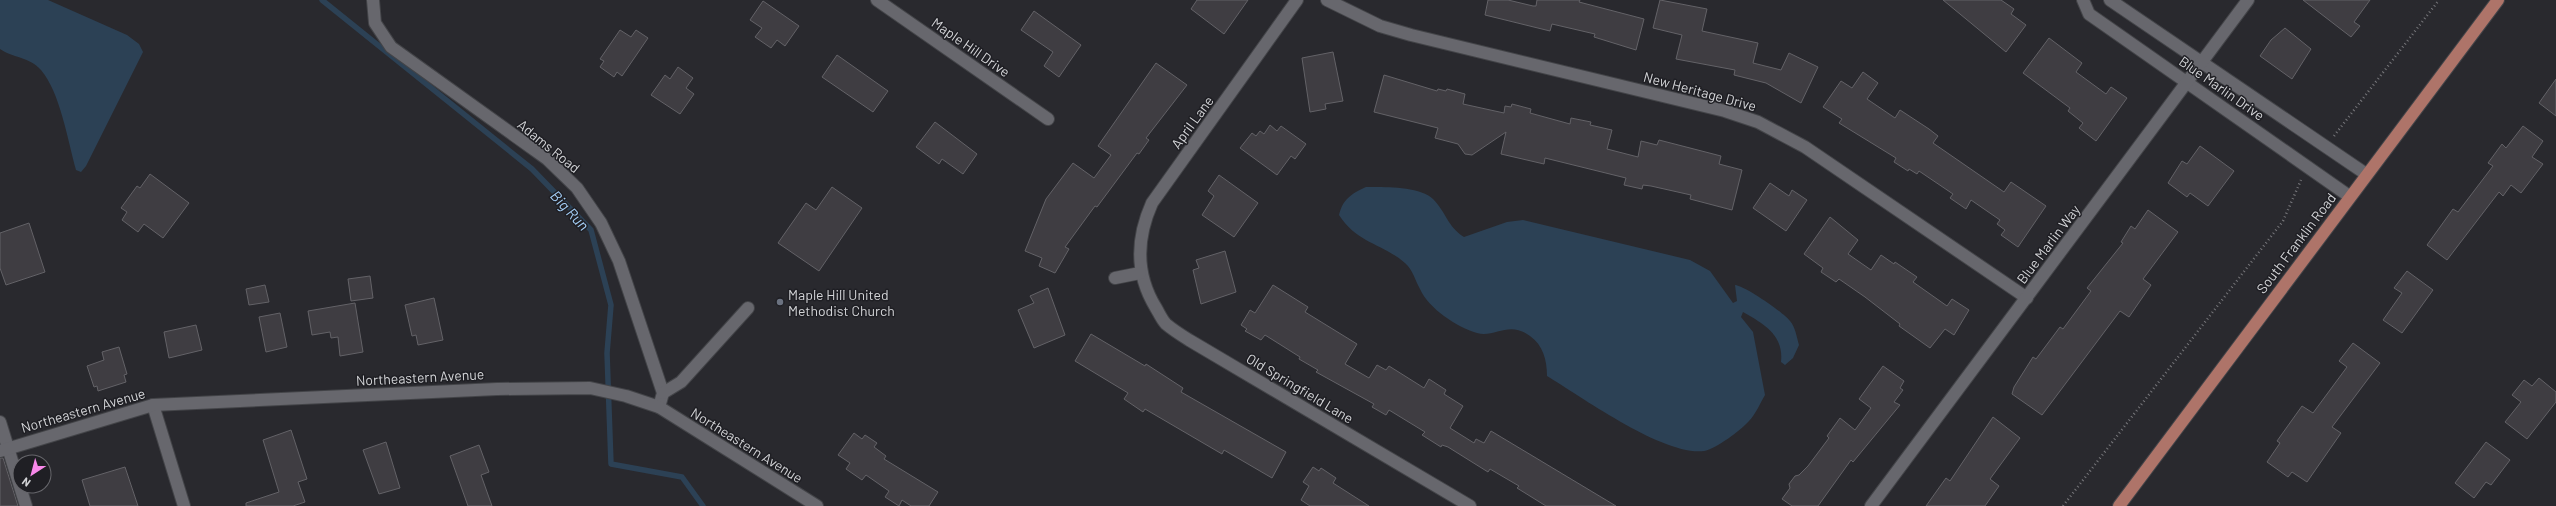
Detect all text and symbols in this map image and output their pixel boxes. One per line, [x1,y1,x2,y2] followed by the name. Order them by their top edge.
[929,14,1013,80] street label: Maple Hill Drive
[2176,52,2268,124] street label: Blue Marlin Drive
[1642,68,1758,114] street label: New Heritage Drive
[1167,92,1217,152] street label: April Lane
[514,116,584,176] street label: Adams Road
[547,186,593,234] water label: Big Run
[2253,189,2339,297] street label: South Franklin Road
[2013,201,2083,287] street label: Blue Marlin Way
[788,286,895,319] place label: Maple Hill United Methodist Church
[775,297,785,307] marker: Maple Hill United Methodist Church
[1243,349,1357,427] street label: Old Springfield Lane
[355,365,485,389] street label: Northeastern Avenue
[19,384,147,436] street label: Northeastern Avenue
[688,404,806,486] street label: Northeastern Avenue
[12,454,52,494] north arrow
[19,475,33,490] text: N

